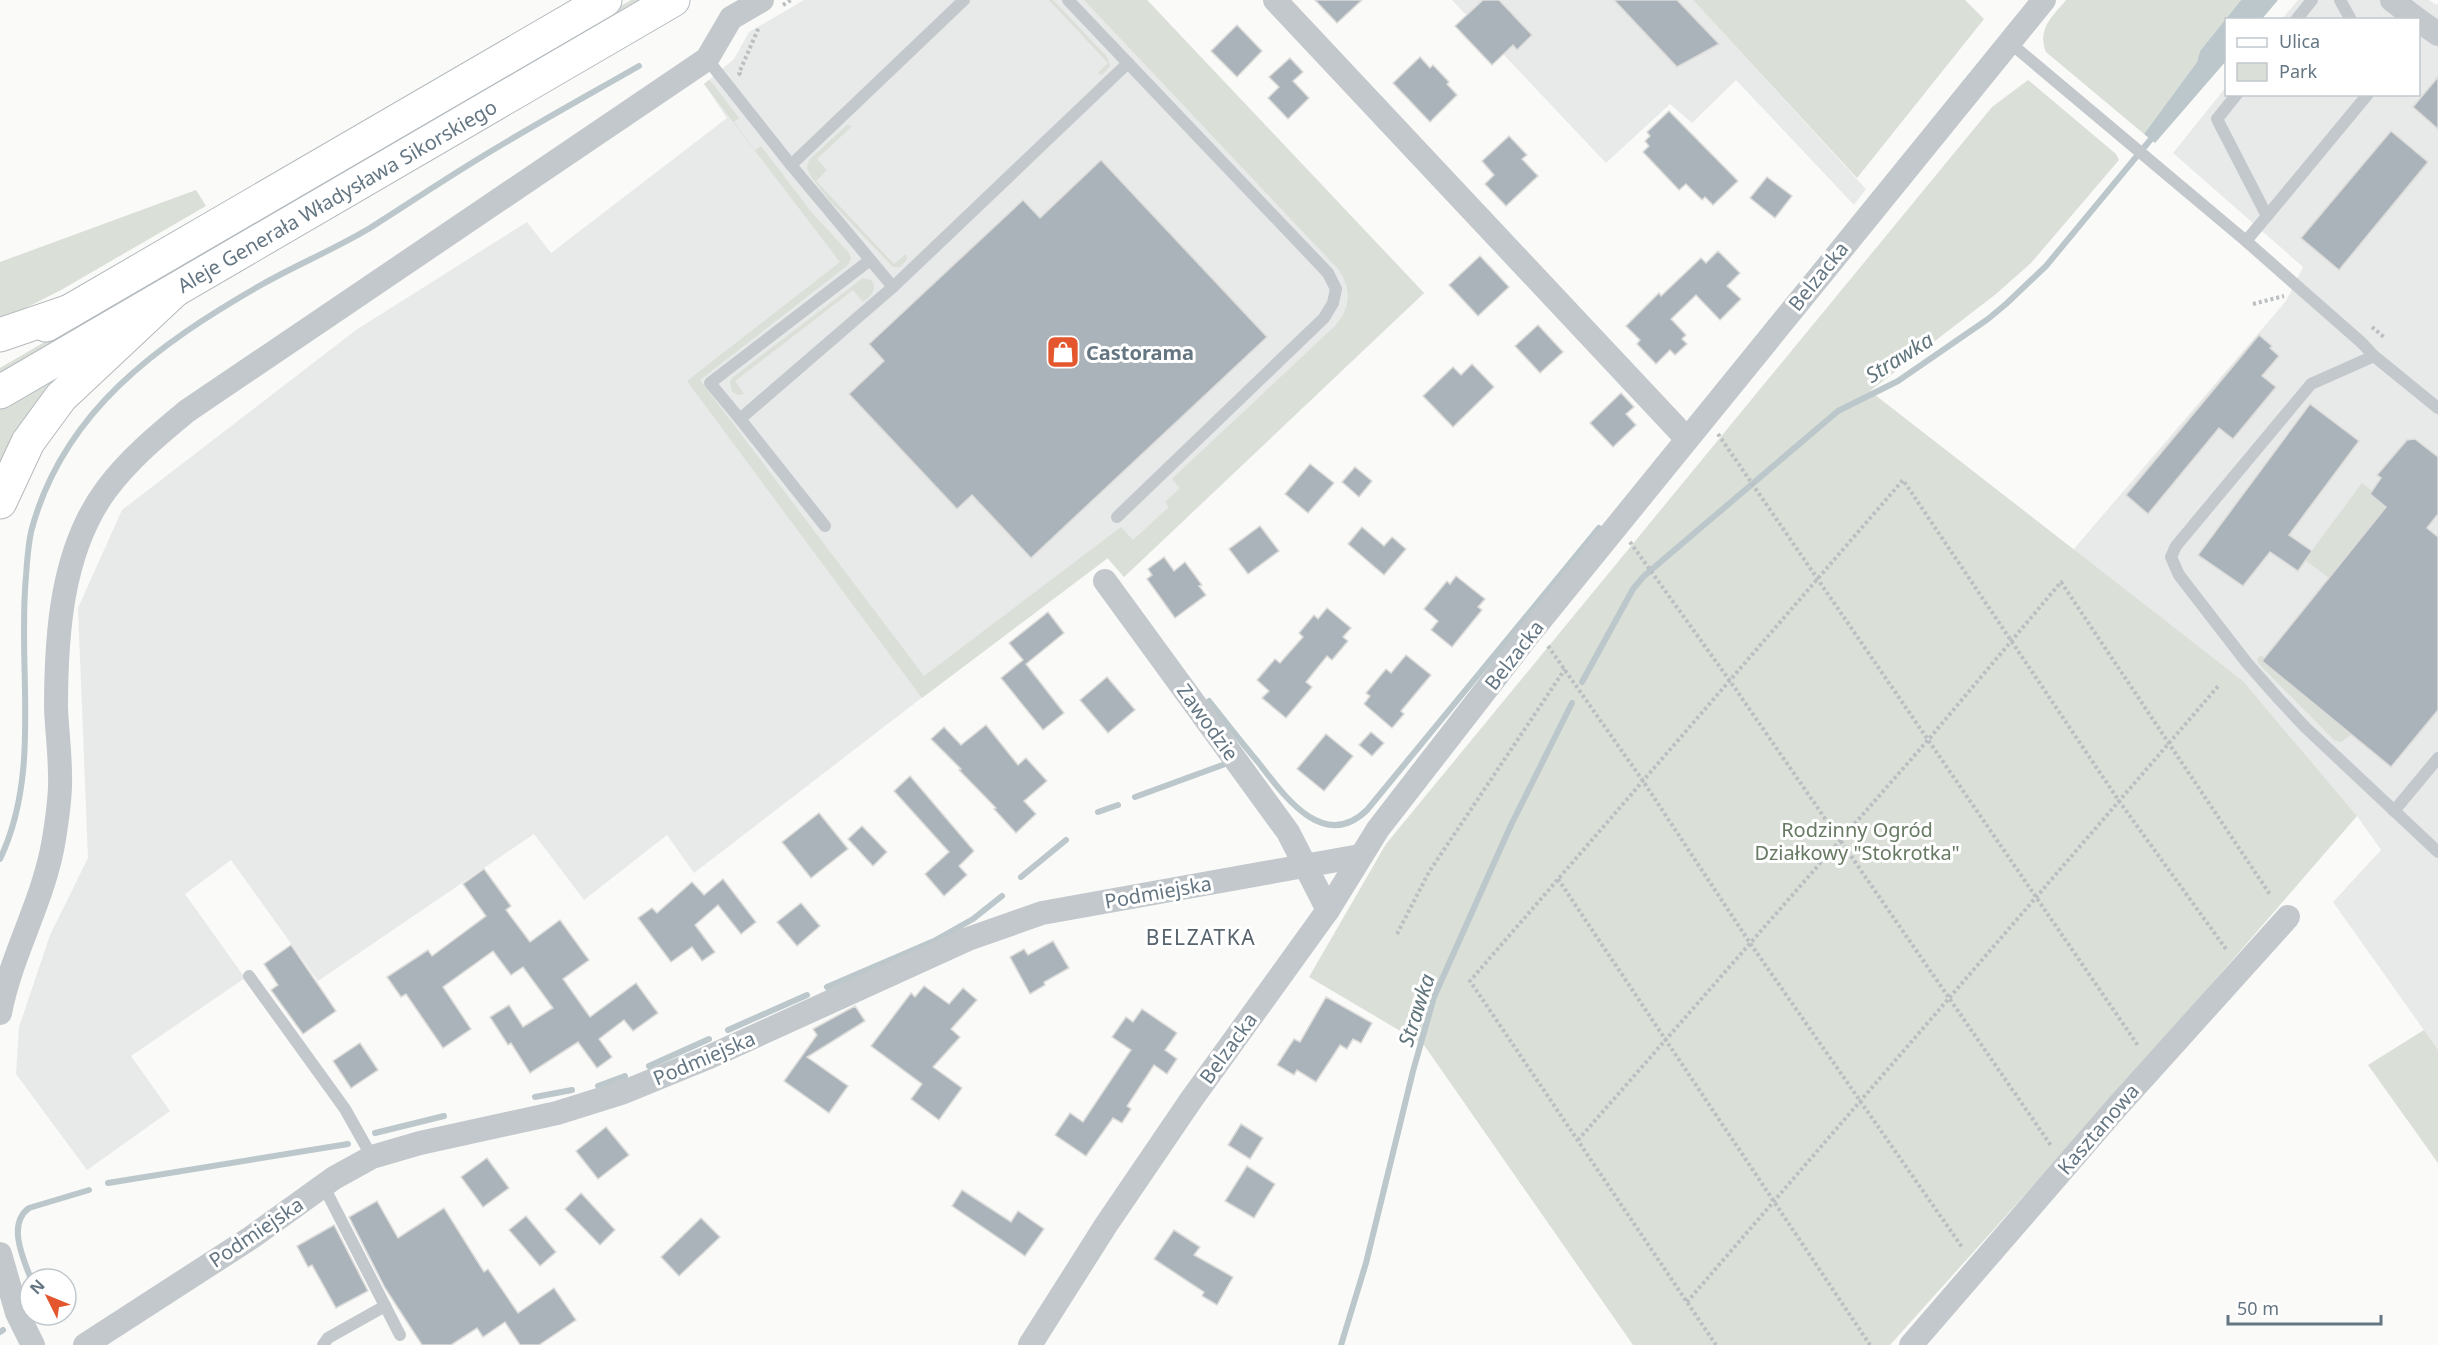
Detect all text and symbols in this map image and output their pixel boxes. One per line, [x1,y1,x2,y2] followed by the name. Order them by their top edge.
[2225,18,2420,96] legend
[2279,29,2320,53] text: Ulica
[2279,59,2317,83] text: Park
[172,93,502,299] street label: Aleje Generała Władysława Sikorskiego
[1782,236,1854,316] street label: Belzacka
[1860,325,1938,389] water label: Strawka
[1045,334,1081,370] shop icon: Castorama
[1086,339,1194,366] place label: Castorama
[1478,615,1550,695] street label: Belzacka
[1171,678,1245,766] street label: Zawodzie
[1754,816,1960,866] park label: Rodzinny Ogród Działkowy "Stokrotka"
[1102,869,1214,915] street label: Podmiejska
[1146,923,1256,951] district label: BELZATKA
[1391,970,1441,1050] water label: Strawka
[1193,1007,1263,1089] street label: Belzacka
[649,1024,759,1092] street label: Podmiejska
[2051,1078,2145,1180] street label: Kasztanowa
[204,1191,308,1273] street label: Podmiejska
[18,1267,78,1327] north arrow
[25,1275,50,1299] text: N
[2228,1288,2381,1326] scale bar
[2237,1296,2279,1320] text: 50 m

